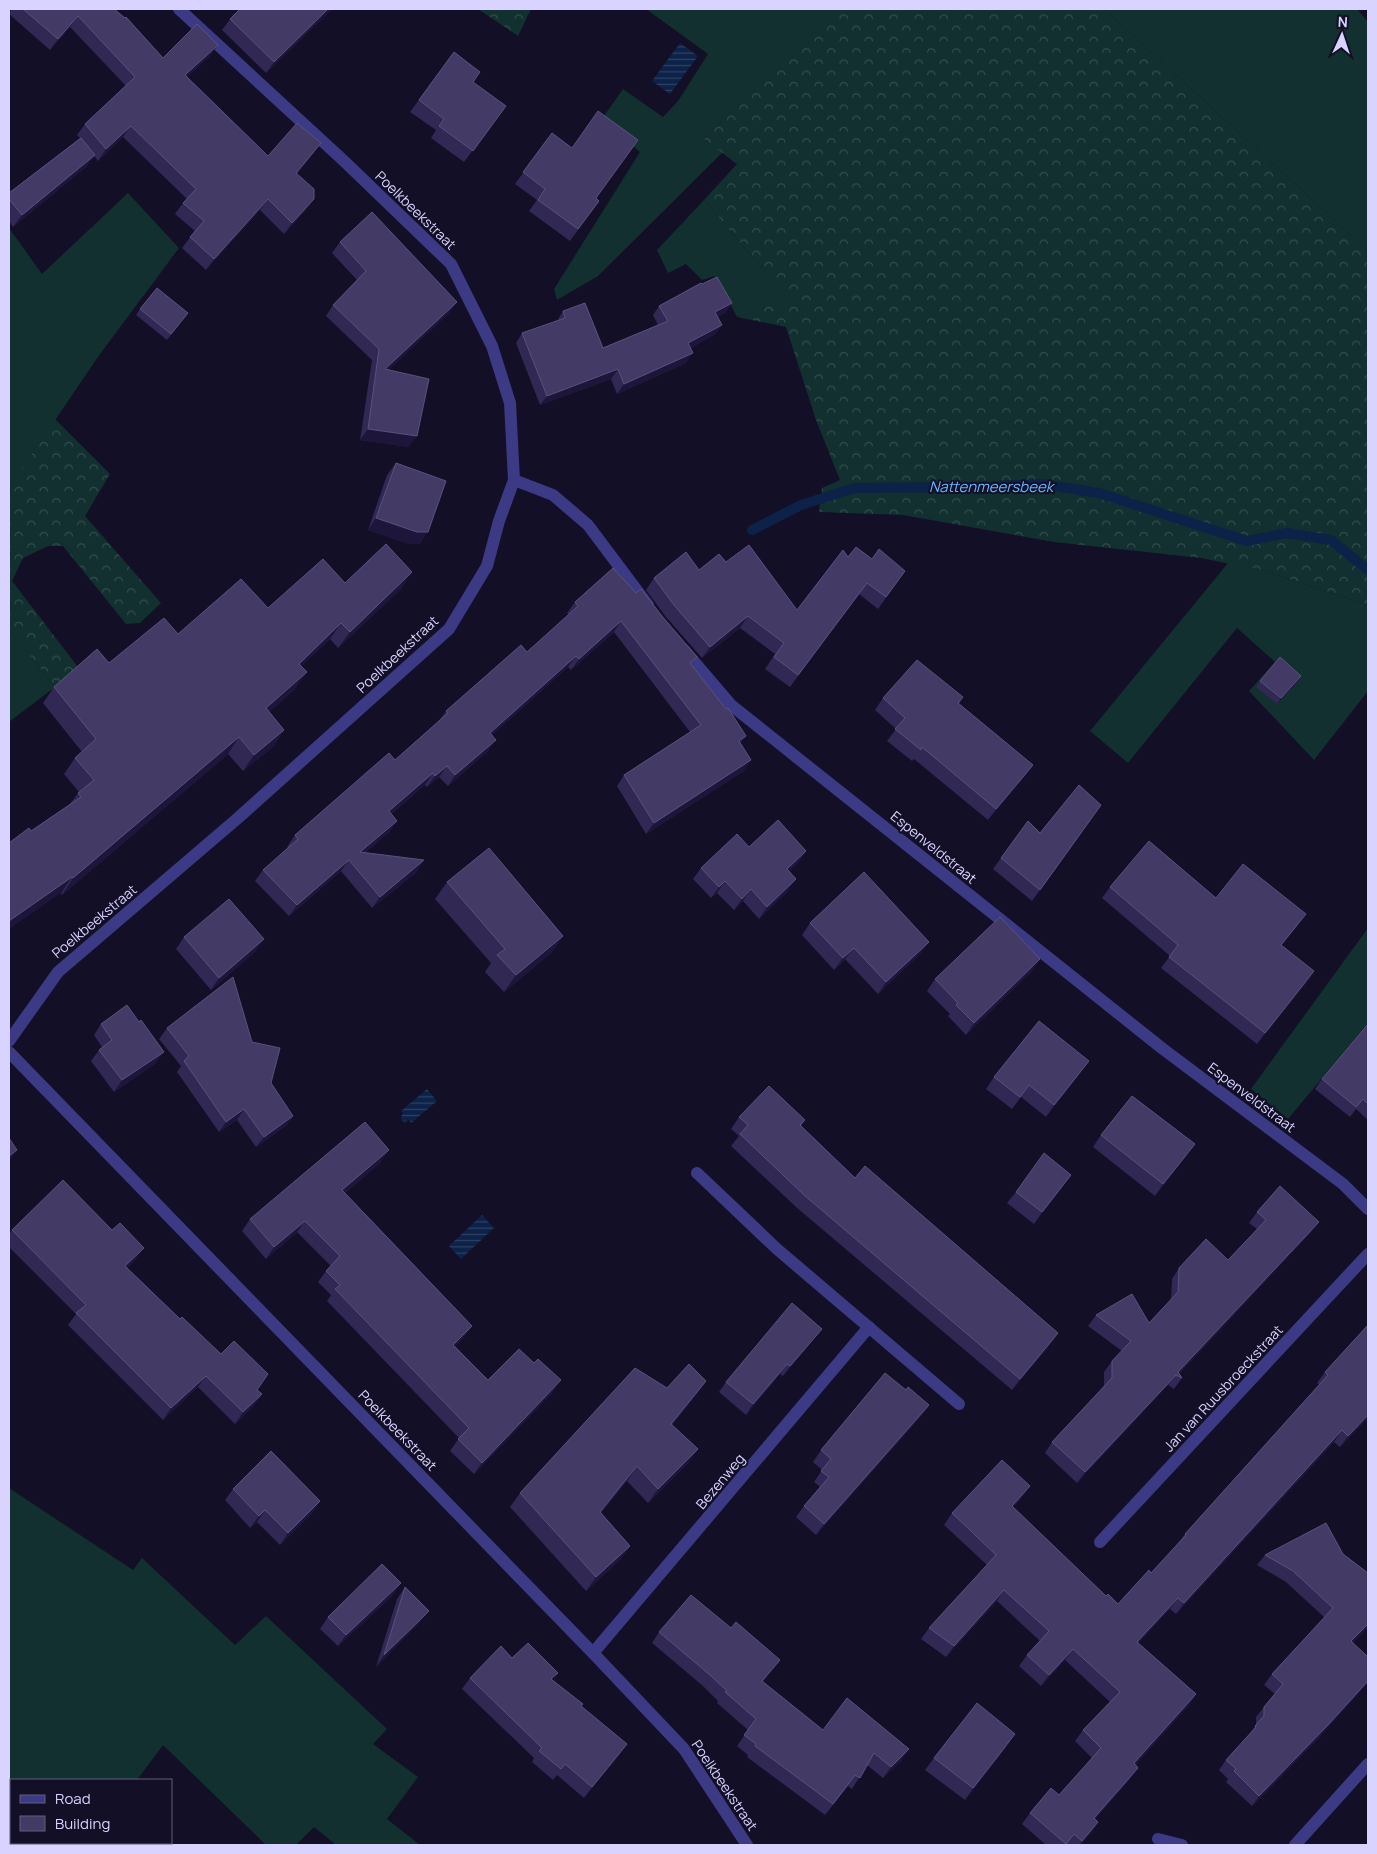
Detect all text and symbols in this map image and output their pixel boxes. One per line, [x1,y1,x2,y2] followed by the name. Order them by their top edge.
[1317,10,1367,60] north arrow
[1337,12,1348,31] text: N
[371,167,461,254] street label: Poelkbeekstraat
[929,476,1056,497] water label: Nattenmeersbeek
[352,611,442,697] street label: Poelkbeekstraat
[887,806,981,888] street label: Espenveldstraat
[48,880,141,962] street label: Poelkbeekstraat
[1204,1058,1300,1137] street label: Espenveldstraat
[1159,1320,1287,1456] street label: Jan van Ruusbroeckstraat
[355,1385,442,1475] street label: Poelkbeekstraat
[691,1449,749,1513] street label: Bezenweg
[688,1736,763,1834] street label: Poelkbeekstraat
[10,1779,172,1844] legend
[55,1788,91,1809] text: Road
[55,1813,110,1834] text: Building

